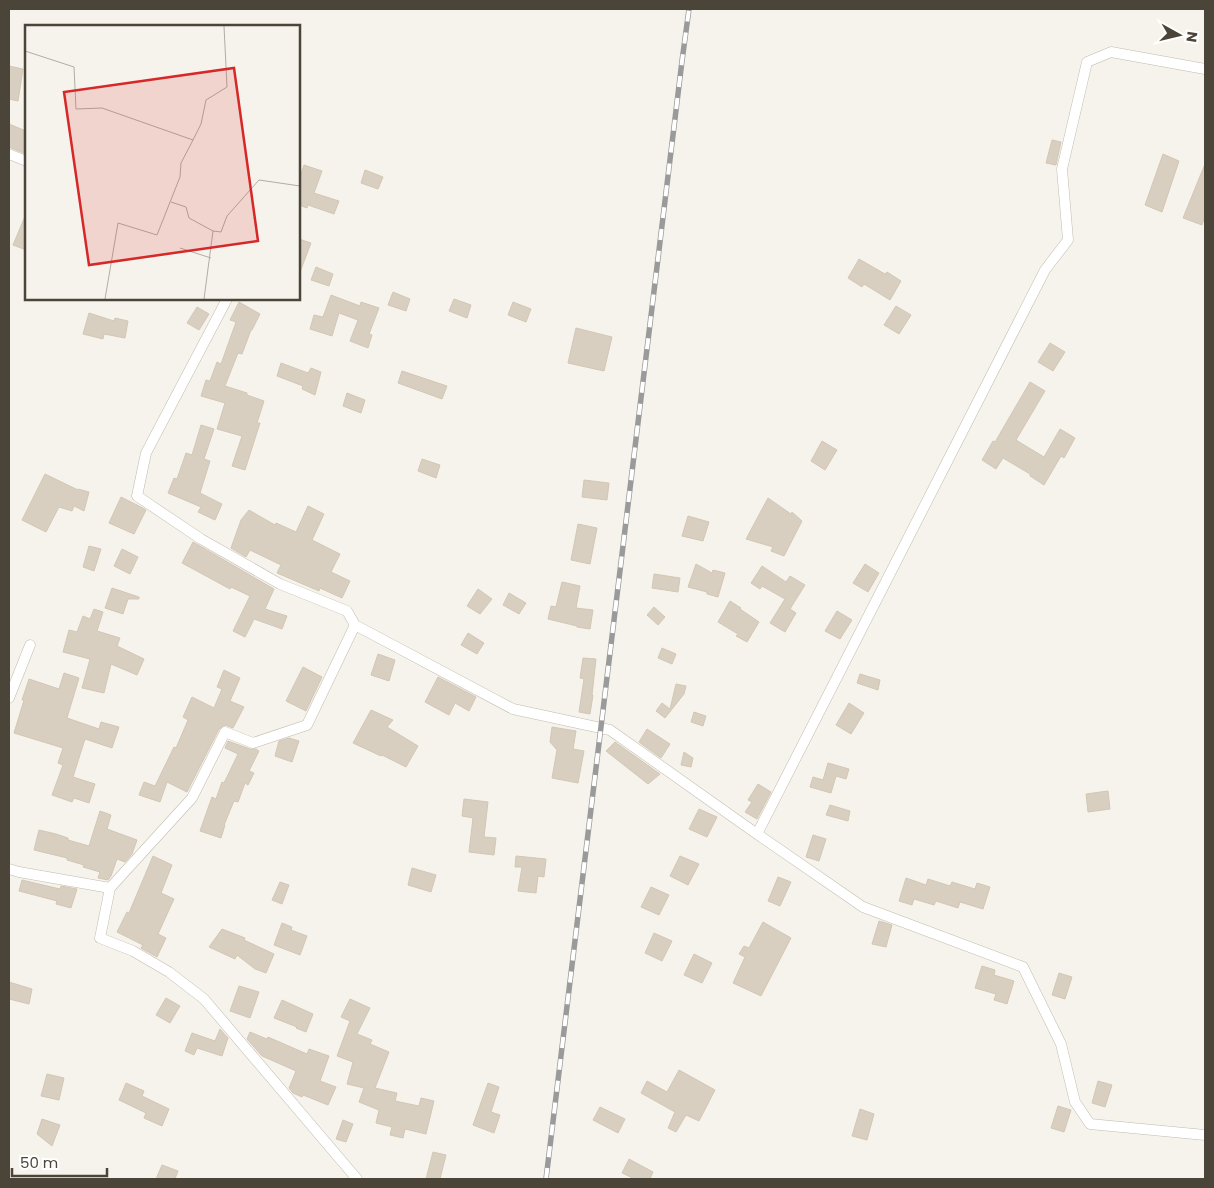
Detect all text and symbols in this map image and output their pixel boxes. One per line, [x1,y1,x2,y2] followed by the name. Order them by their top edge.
[1154,10,1204,60] north arrow
[25,25,300,300] inset map
[1181,30,1203,43] text: N
[12,1146,108,1178] scale bar
[20,1152,58,1173] text: 50 m

